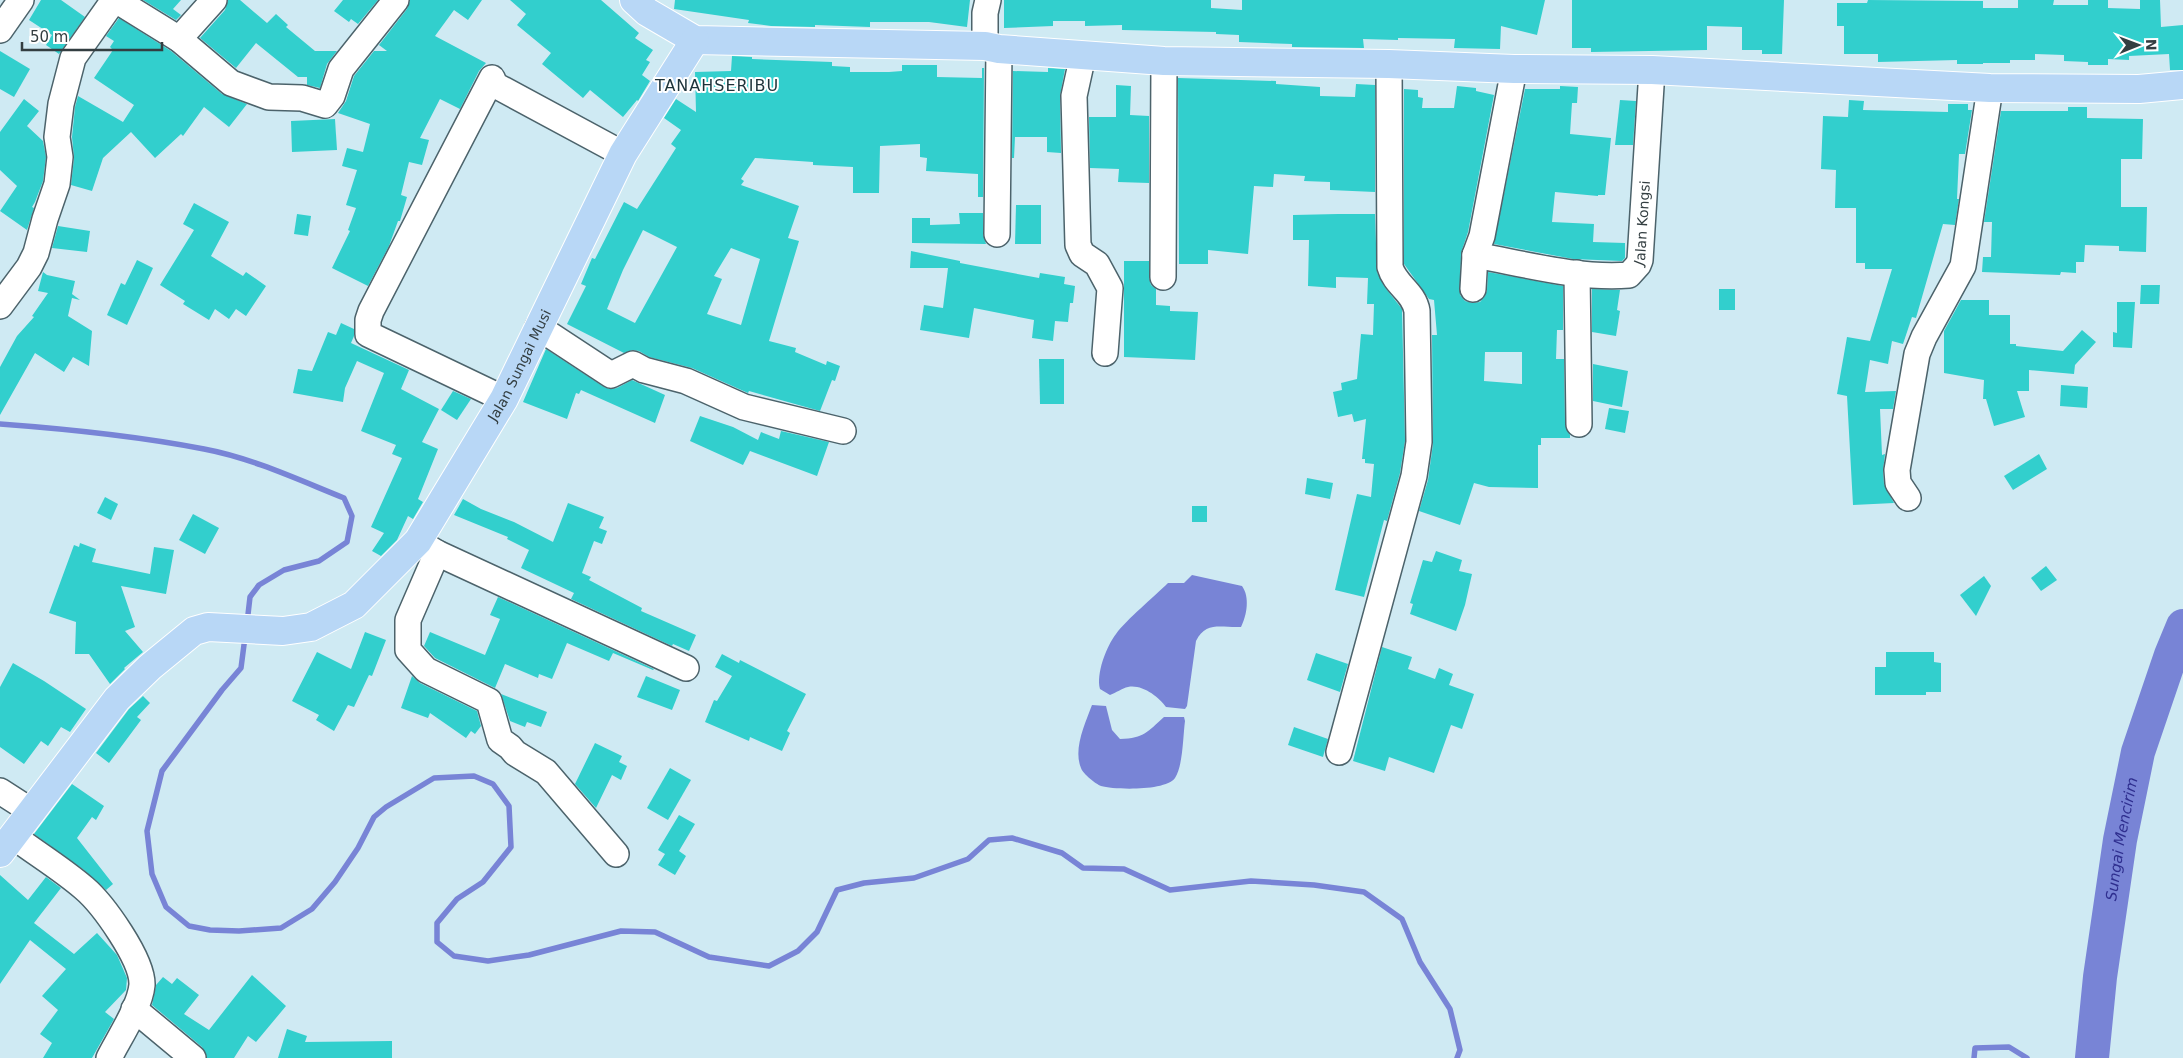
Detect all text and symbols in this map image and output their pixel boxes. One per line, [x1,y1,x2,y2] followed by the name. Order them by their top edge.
[22,20,162,52] scale bar
[2113,20,2163,70] north arrow
[30,28,68,46] text: 50 m
[2143,39,2159,51] text: N
[654,76,779,95] district label: TANAHSERIBU
[1630,180,1653,268] street label: Jalan Kongsi
[484,307,554,425] street label: Jalan Sungai Musi
[2102,776,2142,902] water label: Sungai Mencirim

